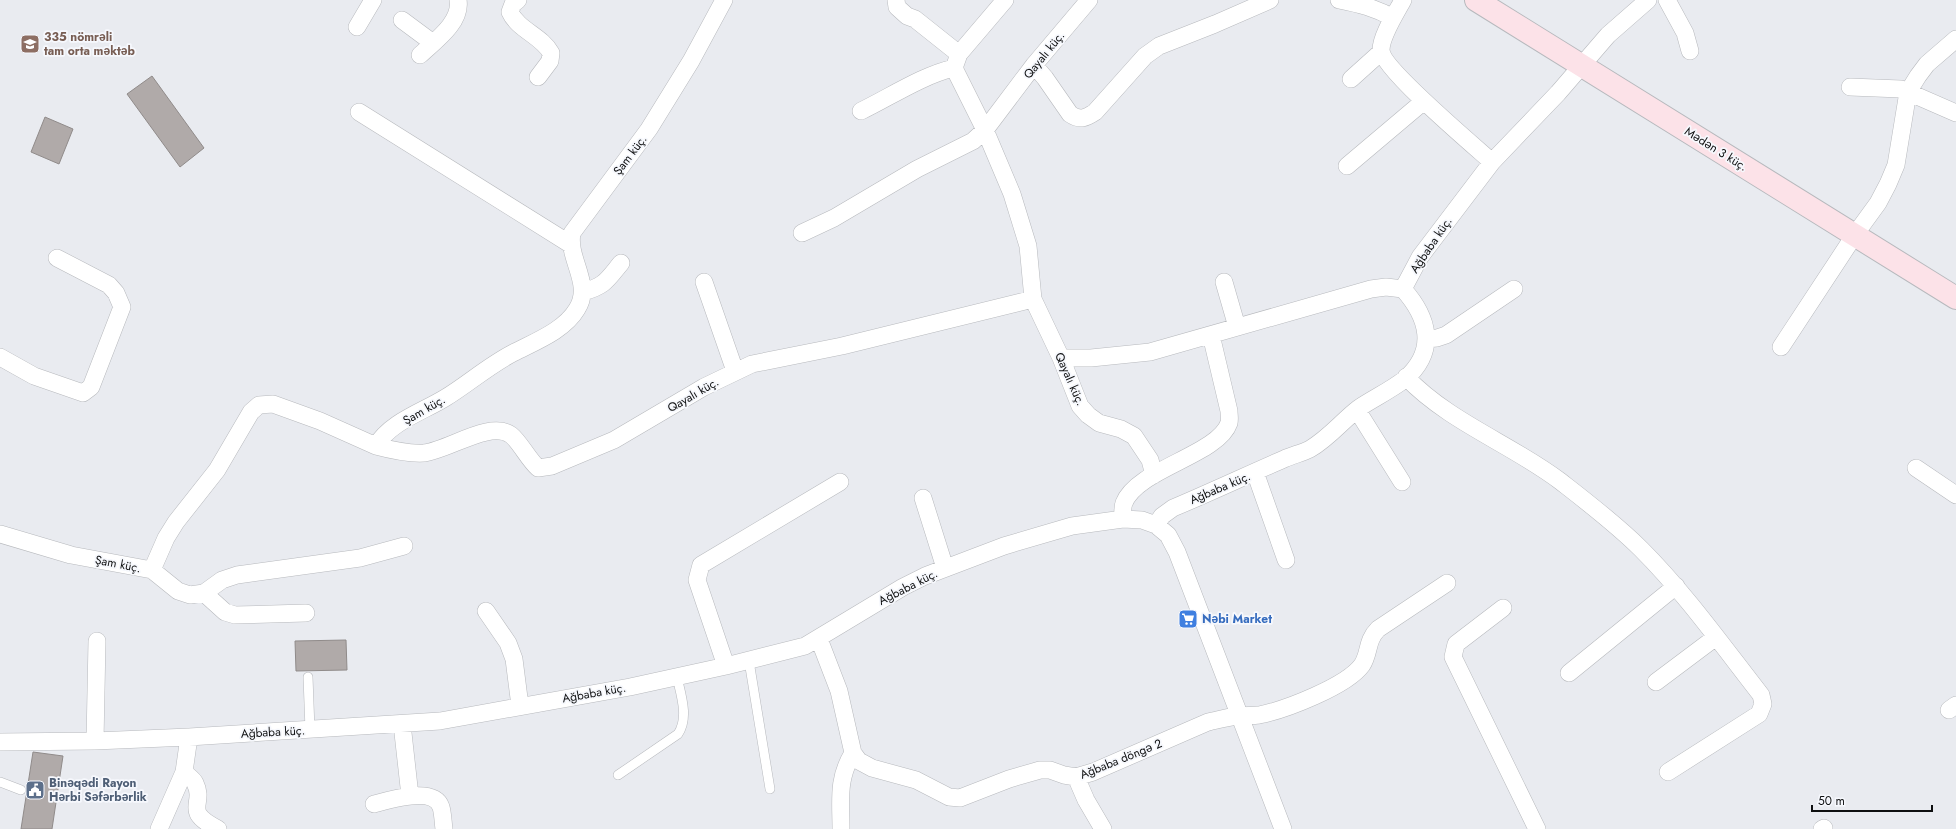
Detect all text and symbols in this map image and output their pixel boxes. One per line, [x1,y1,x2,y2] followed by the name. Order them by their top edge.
[1019,27,1069,83] street label: Qayalı küç.
[44,28,136,60] place label: 335 nömrəli tam orta məktəb
[19,33,41,55] school or university icon: 335 nömrəli tam orta məktəb
[1681,123,1751,175] street label: Mədən 3 küç.
[609,131,651,179] street label: Şam küç.
[1406,213,1456,277] street label: Ağbaba küç.
[1050,349,1090,409] street label: Qayalı küç.
[664,373,722,417] street label: Qayalı küç.
[399,391,449,429] street label: Şam küç.
[1187,467,1253,509] street label: Ağbaba küç.
[94,551,142,577] street label: Şam küç.
[875,564,941,610] street label: Ağbaba küç.
[1177,608,1199,630] supermarket icon: Nəbi Market
[1202,610,1272,628] place label: Nəbi Market
[561,679,627,707] street label: Ağbaba küç.
[240,721,306,743] street label: Ağbaba küç.
[1077,734,1165,784] street label: Ağbaba döngə 2
[49,774,147,806] place label: Binəqədi Rayon Hərbi Səfərbərlik
[24,779,46,801] public building icon: Binəqədi Rayon Hərbi Səfərbərlik
[1812,787,1932,813] scale bar
[1818,792,1845,810] text: 50 m

